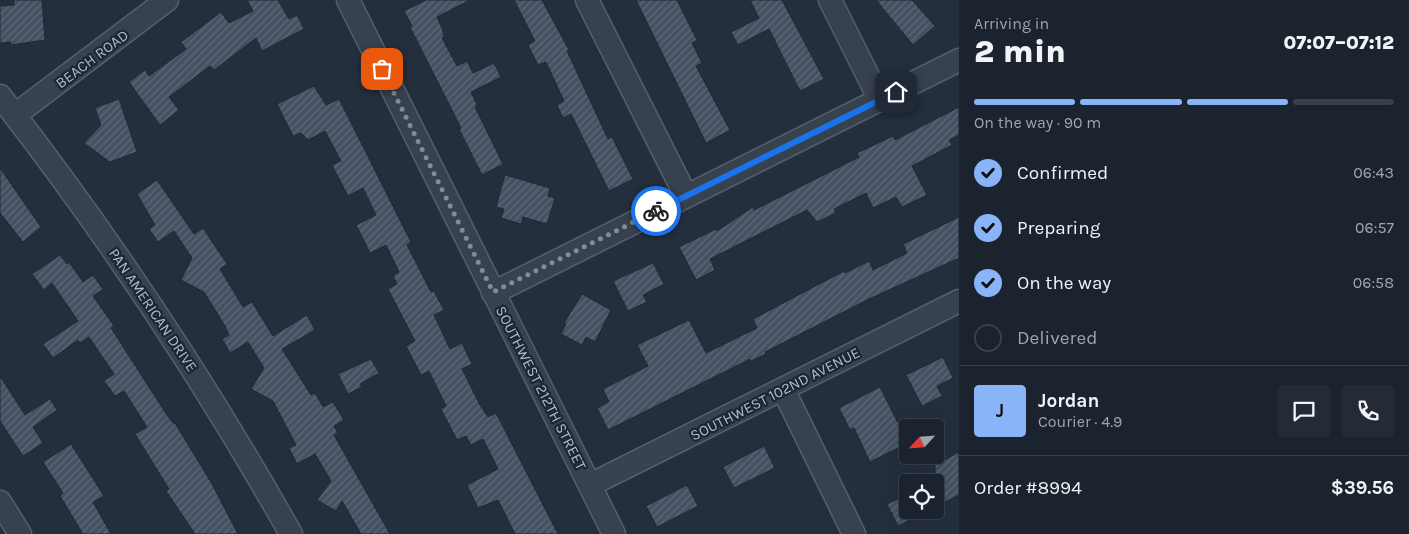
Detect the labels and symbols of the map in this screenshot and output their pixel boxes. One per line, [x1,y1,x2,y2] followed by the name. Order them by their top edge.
[52,26,132,92] street label: BEACH ROAD
[361,48,403,90] pin
[875,71,917,113] pin
[631,186,681,236] courier
[105,245,201,375] street label: PAN AMERICAN DRIVE
[492,303,590,473] street label: SOUTHWEST 212TH STREET
[687,343,863,445] street label: SOUTHWEST 102ND AVENUE
[899,419,944,464] north arrow

